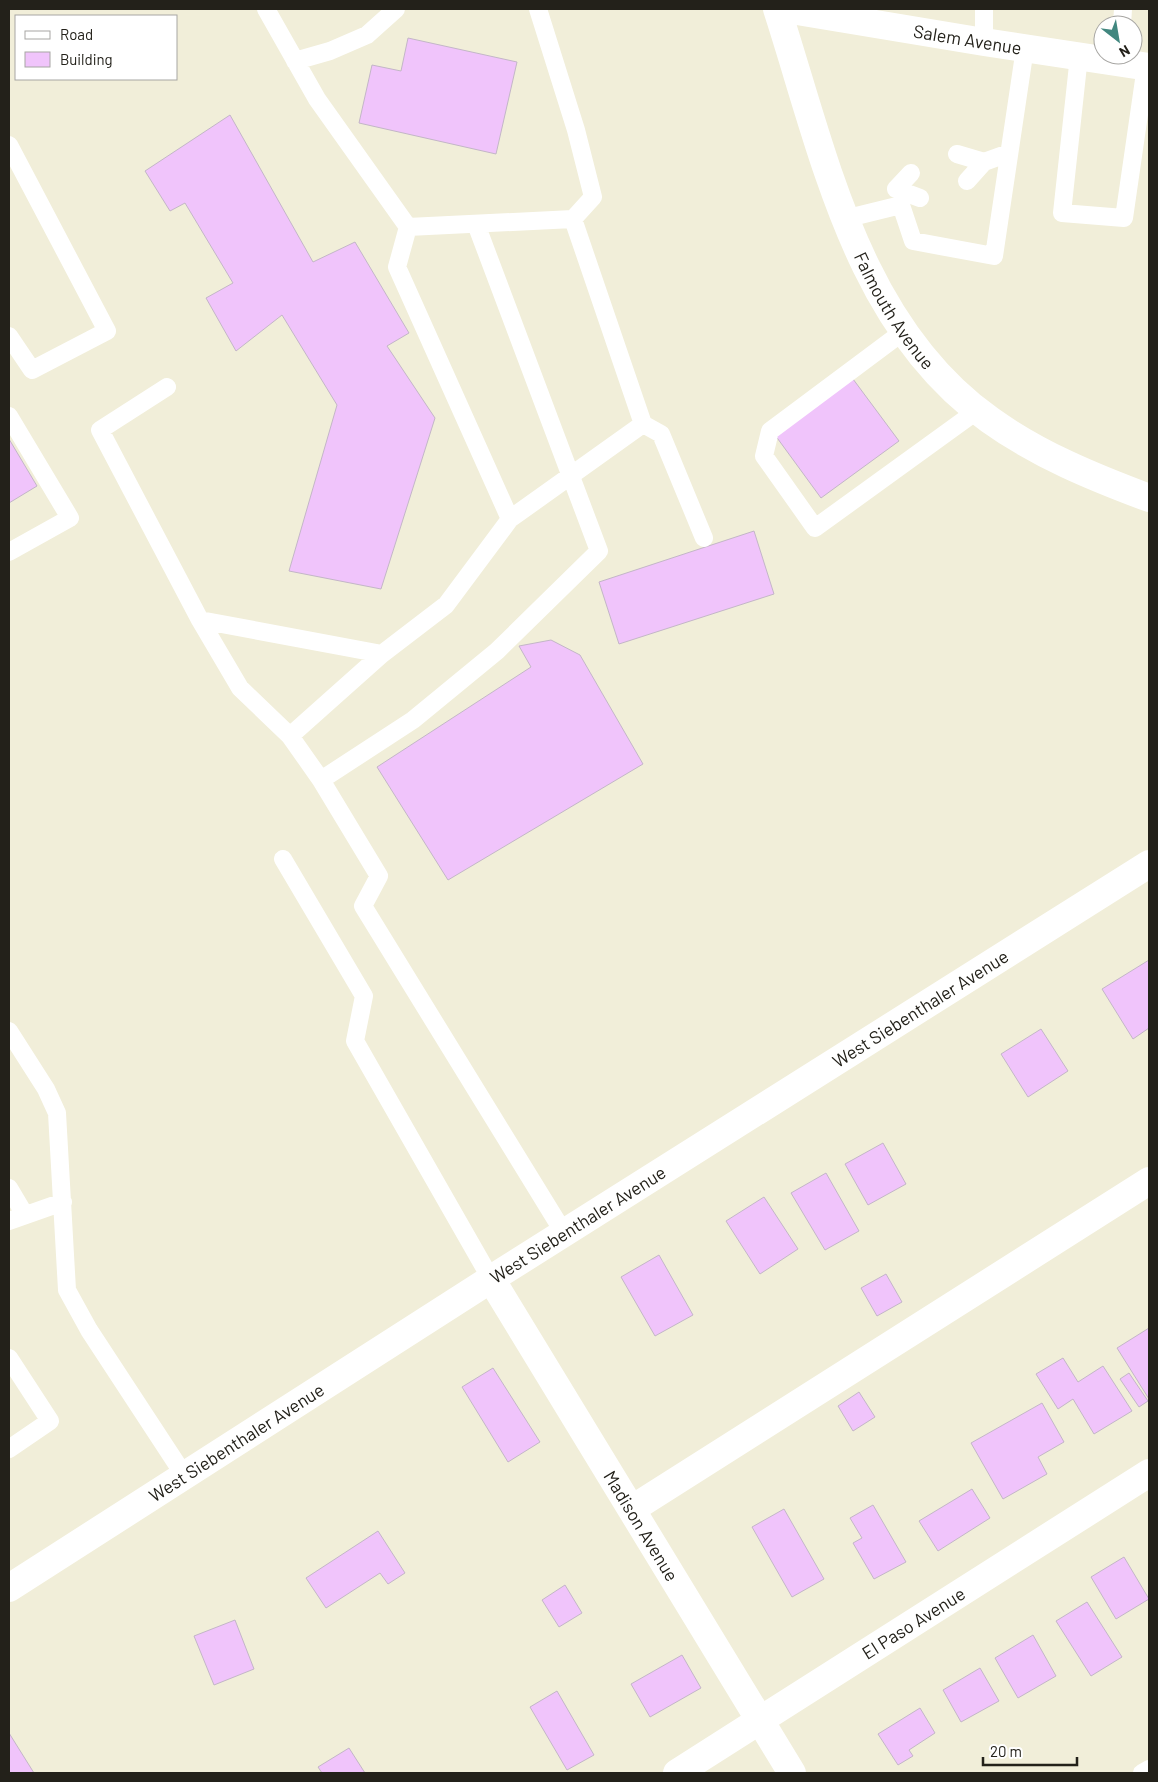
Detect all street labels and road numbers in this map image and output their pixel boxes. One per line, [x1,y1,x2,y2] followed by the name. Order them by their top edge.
[912,19,1023,59] street label: Salem Avenue
[850,248,939,374] street label: Falmouth Avenue
[828,945,1012,1072] street label: West Siebenthaler Avenue
[486,1161,670,1288] street label: West Siebenthaler Avenue
[145,1378,328,1506] street label: West Siebenthaler Avenue
[599,1466,683,1585] street label: Madison Avenue
[858,1582,969,1664] street label: El Paso Avenue

